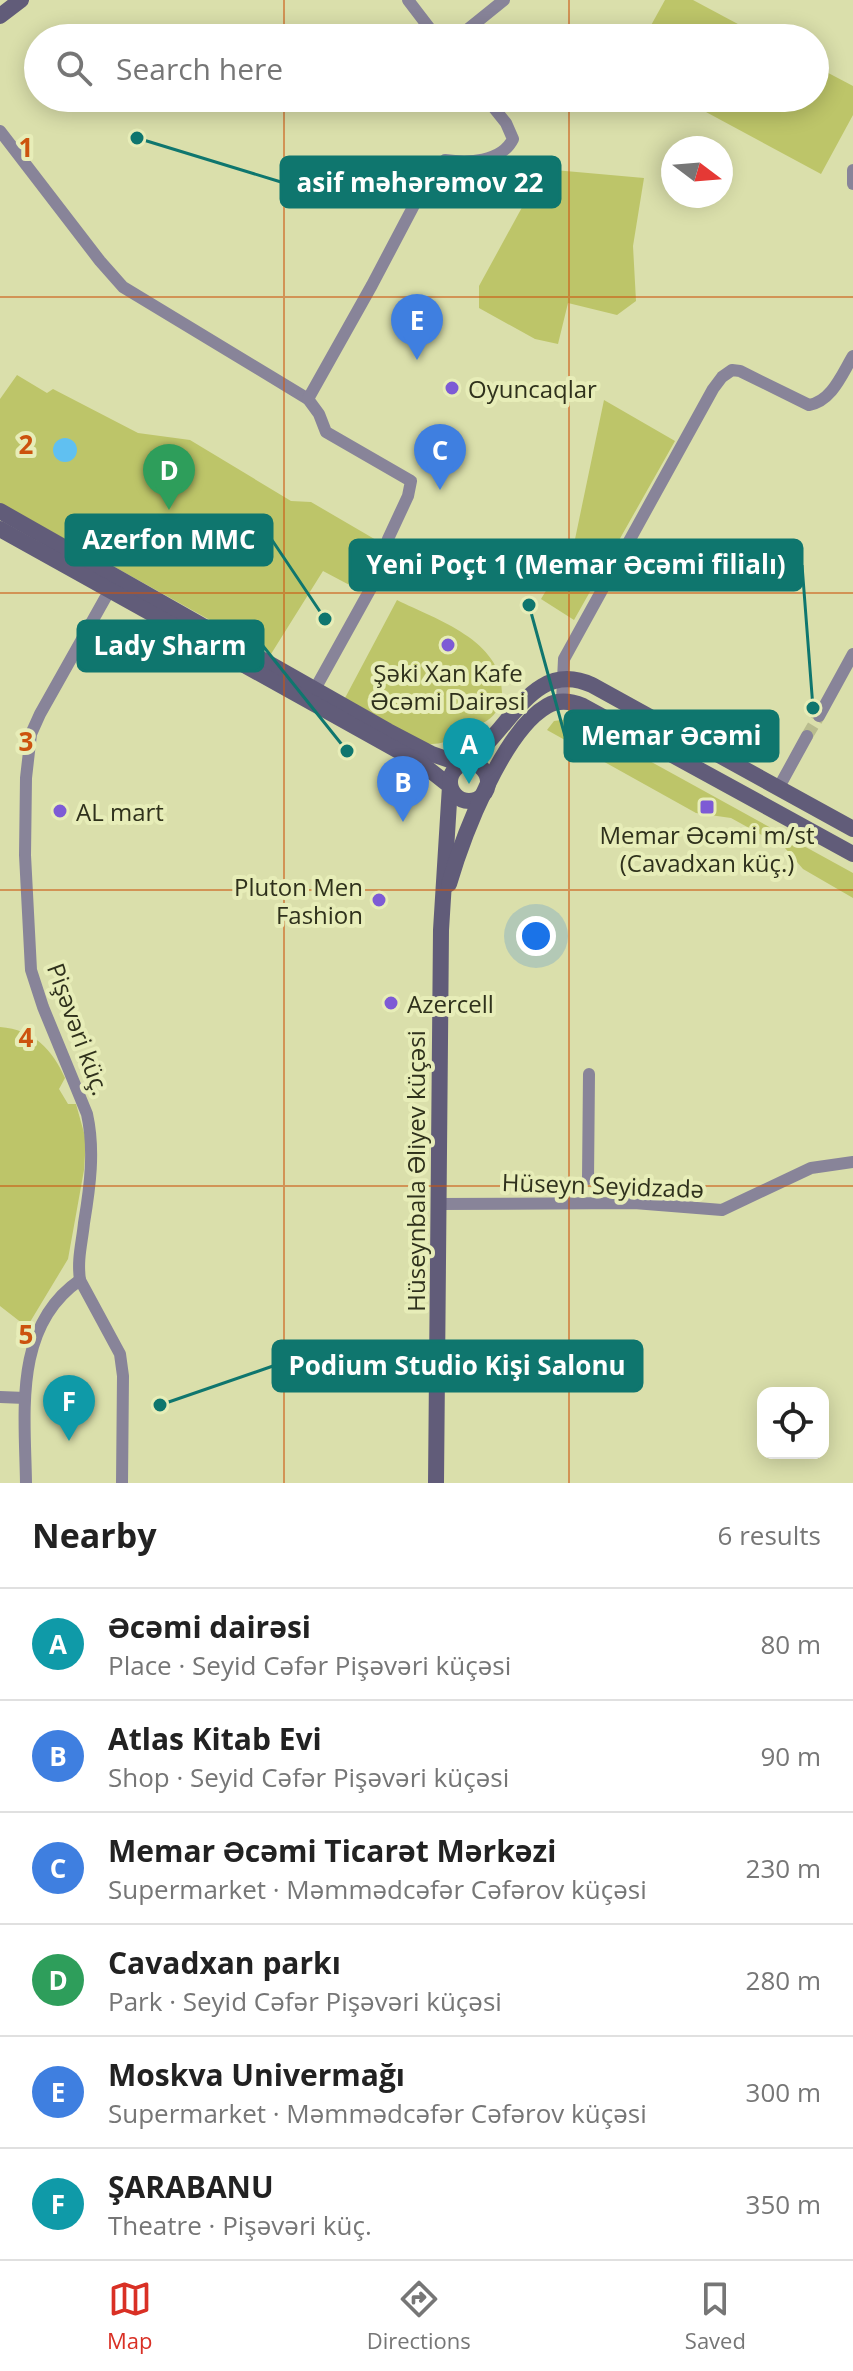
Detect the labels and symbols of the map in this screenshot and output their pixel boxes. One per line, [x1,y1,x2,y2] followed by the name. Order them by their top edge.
[19,129,33,165] text: 1
[661,136,733,208] north arrow
[281,157,560,207] callout: asif məhərəmov 22
[297,164,544,200] text: asif məhərəmov 22
[391,294,443,360] pin: E
[468,372,597,405] place label: Oyuncaqlar
[443,379,461,397] marker: Oyuncaqlar
[414,424,466,490] pin: C
[19,426,34,462] text: 2
[143,444,195,510] pin: D
[66,515,272,565] callout: Azerfon MMC
[82,521,256,557] text: Azerfon MMC
[350,540,802,590] callout: Yeni Poçt 1 (Memar Əcəmi filialı)
[366,546,786,582] text: Yeni Poçt 1 (Memar Əcəmi filialı)
[78,621,263,671] callout: Lady Sharm
[94,627,246,663] text: Lady Sharm
[439,636,457,654] marker: Şəki Xan Kafe Əcəmi Dairəsi
[370,656,526,717] place label: Şəki Xan Kafe Əcəmi Dairəsi
[565,711,778,761] callout: Memar Əcəmi
[581,717,761,753] text: Memar Əcəmi
[443,718,495,784] pin: A
[19,723,33,759] text: 3
[377,756,429,822] pin: B
[76,795,164,828] place label: AL mart
[698,798,716,816] marker: Memar Əcəmi m/st (Cavadxan küç.)
[51,802,69,820] marker: AL mart
[599,818,815,879] place label: Memar Əcəmi m/st (Cavadxan küç.)
[234,870,363,931] place label: Pluton Men Fashion
[370,891,388,909] marker: Pluton Men Fashion
[516,916,556,956] your location
[40,958,118,1100] street label: Pişəvəri küç.
[407,987,494,1020] place label: Azercell
[382,994,400,1012] marker: Azercell
[19,1019,34,1055] text: 4
[399,1030,432,1312] street label: Hüseynbala Əliyev küçəsi
[501,1165,705,1205] street label: Hüseyn Seyidzadə
[19,1316,33,1352] text: 5
[273,1341,642,1391] callout: Podium Studio Kişi Salonu
[288,1347,626,1383] text: Podium Studio Kişi Salonu
[43,1375,95,1441] pin: F

